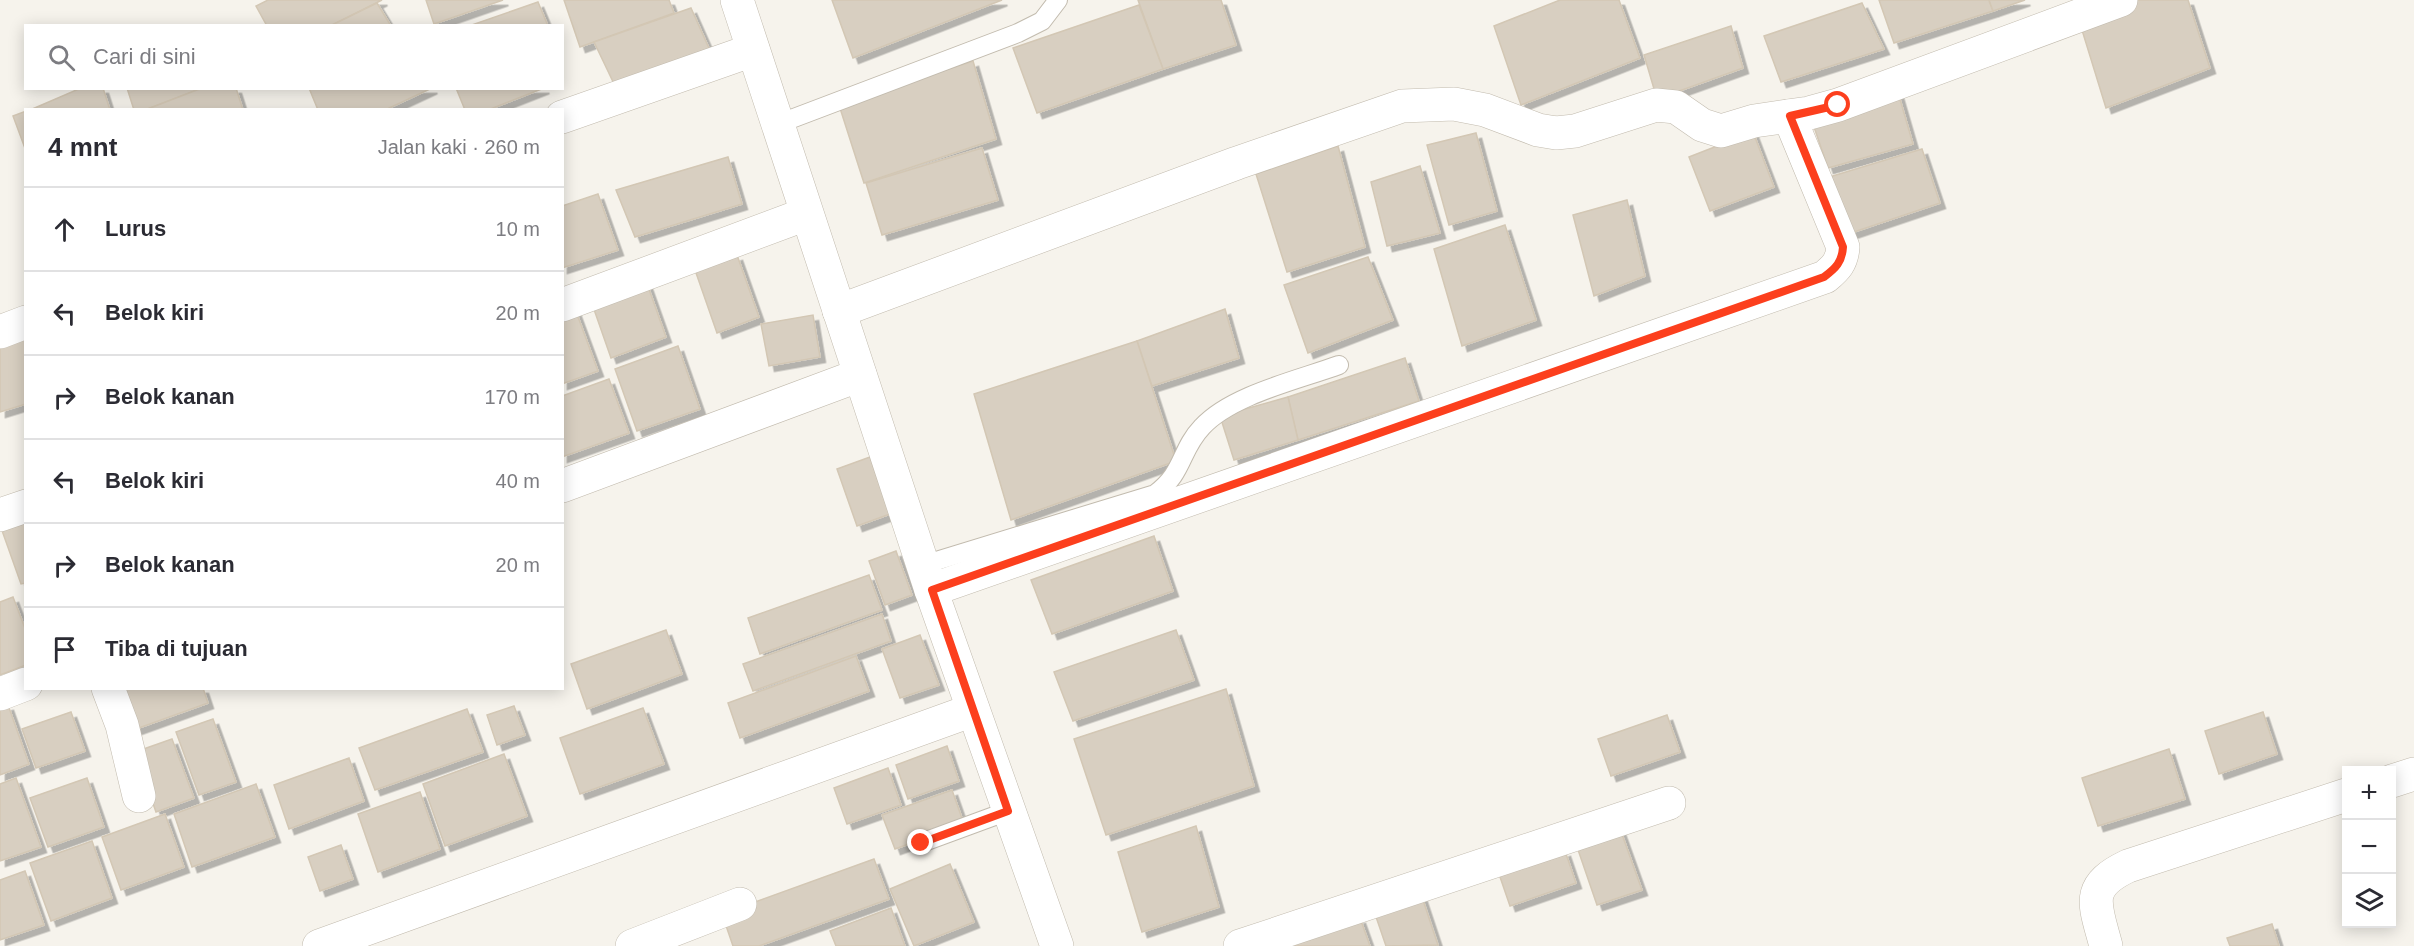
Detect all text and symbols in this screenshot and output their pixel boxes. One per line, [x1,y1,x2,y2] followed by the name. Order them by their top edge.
[24,24,564,90] search box
[45,41,78,74] icon: search
[93,44,196,69] text: Cari di sini
[1824,91,1850,117] route start
[48,132,117,162] text: 4 mnt
[378,136,540,158] text: Jalan kaki · 260 m
[48,213,81,246] icon: ahead
[105,216,166,241] text: Lurus
[496,218,540,240] text: 10 m
[48,297,81,330] icon: left
[105,300,204,325] text: Belok kiri
[496,302,540,324] text: 20 m
[48,381,81,414] icon: right
[105,384,235,409] text: Belok kanan
[484,386,540,408] text: 170 m
[48,465,81,498] icon: left
[105,468,204,493] text: Belok kiri
[496,470,540,492] text: 40 m
[48,549,81,582] icon: right
[105,552,235,577] text: Belok kanan
[496,554,540,576] text: 20 m
[48,633,81,666] icon: arrive
[105,636,248,661] text: Tiba di tujuan
[2342,766,2396,928] map controls
[2342,766,2396,820] button: +
[2342,820,2396,874] button: −
[907,829,933,855] route end
[2342,874,2396,928] button: layers

